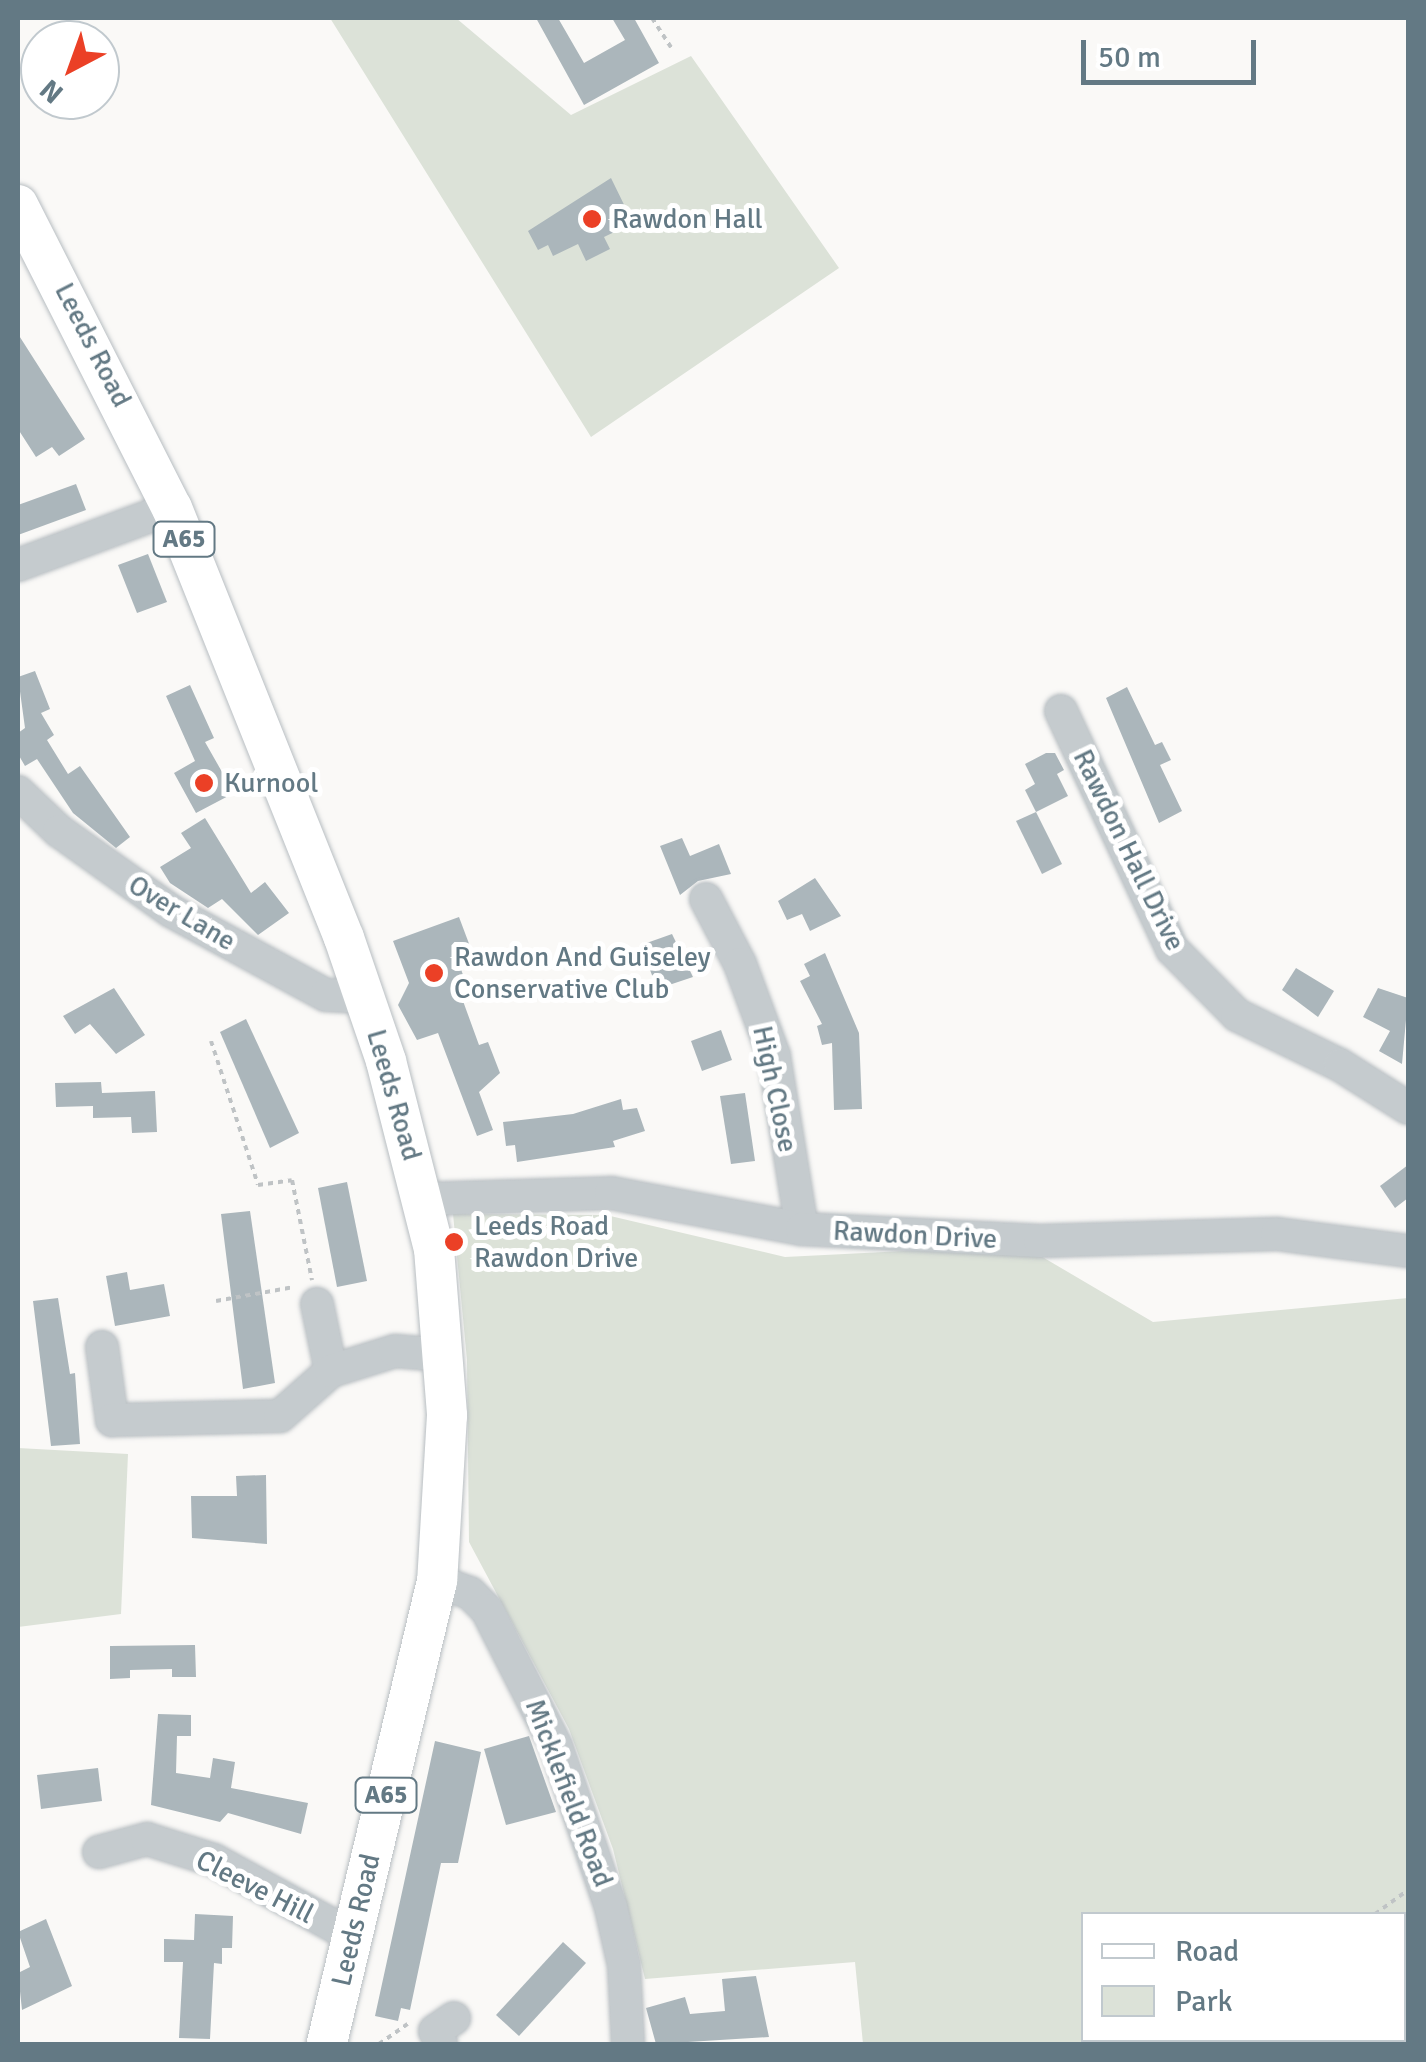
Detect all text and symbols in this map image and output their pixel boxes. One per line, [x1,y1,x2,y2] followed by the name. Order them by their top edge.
[20,20,120,120] north arrow
[1086,20,1261,82] scale bar
[1098,39,1161,76] text: 50 m
[33,72,70,110] text: N
[612,202,763,236] place label: Rawdon Hall
[581,208,603,230] marker: Rawdon Hall
[47,277,139,413] street label: Leeds Road
[152,519,216,559] road number: A65
[1066,744,1192,956] street label: Rawdon Hall Drive
[224,766,318,800] place label: Kurnool
[193,772,215,794] marker: Kurnool
[122,868,242,958] street label: Over Lane
[454,940,711,1006] place label: Rawdon And Guiseley Conservative Club
[423,962,445,984] marker: Rawdon And Guiseley Conservative Club
[745,1023,805,1155] street label: High Close
[359,1025,429,1165] street label: Leeds Road
[474,1209,638,1275] place label: Leeds Road Rawdon Drive
[832,1214,998,1256] street label: Rawdon Drive
[443,1231,465,1253] marker: Leeds Road Rawdon Drive
[518,1694,620,1892] street label: Micklefield Road
[354,1775,418,1815] road number: A65
[190,1843,320,1931] street label: Cleeve Hill
[324,1850,388,1990] street label: Leeds Road
[1081,1912,1406,2042] legend
[1175,1933,1239,1970] text: Road
[1175,1983,1233,2020] text: Park

